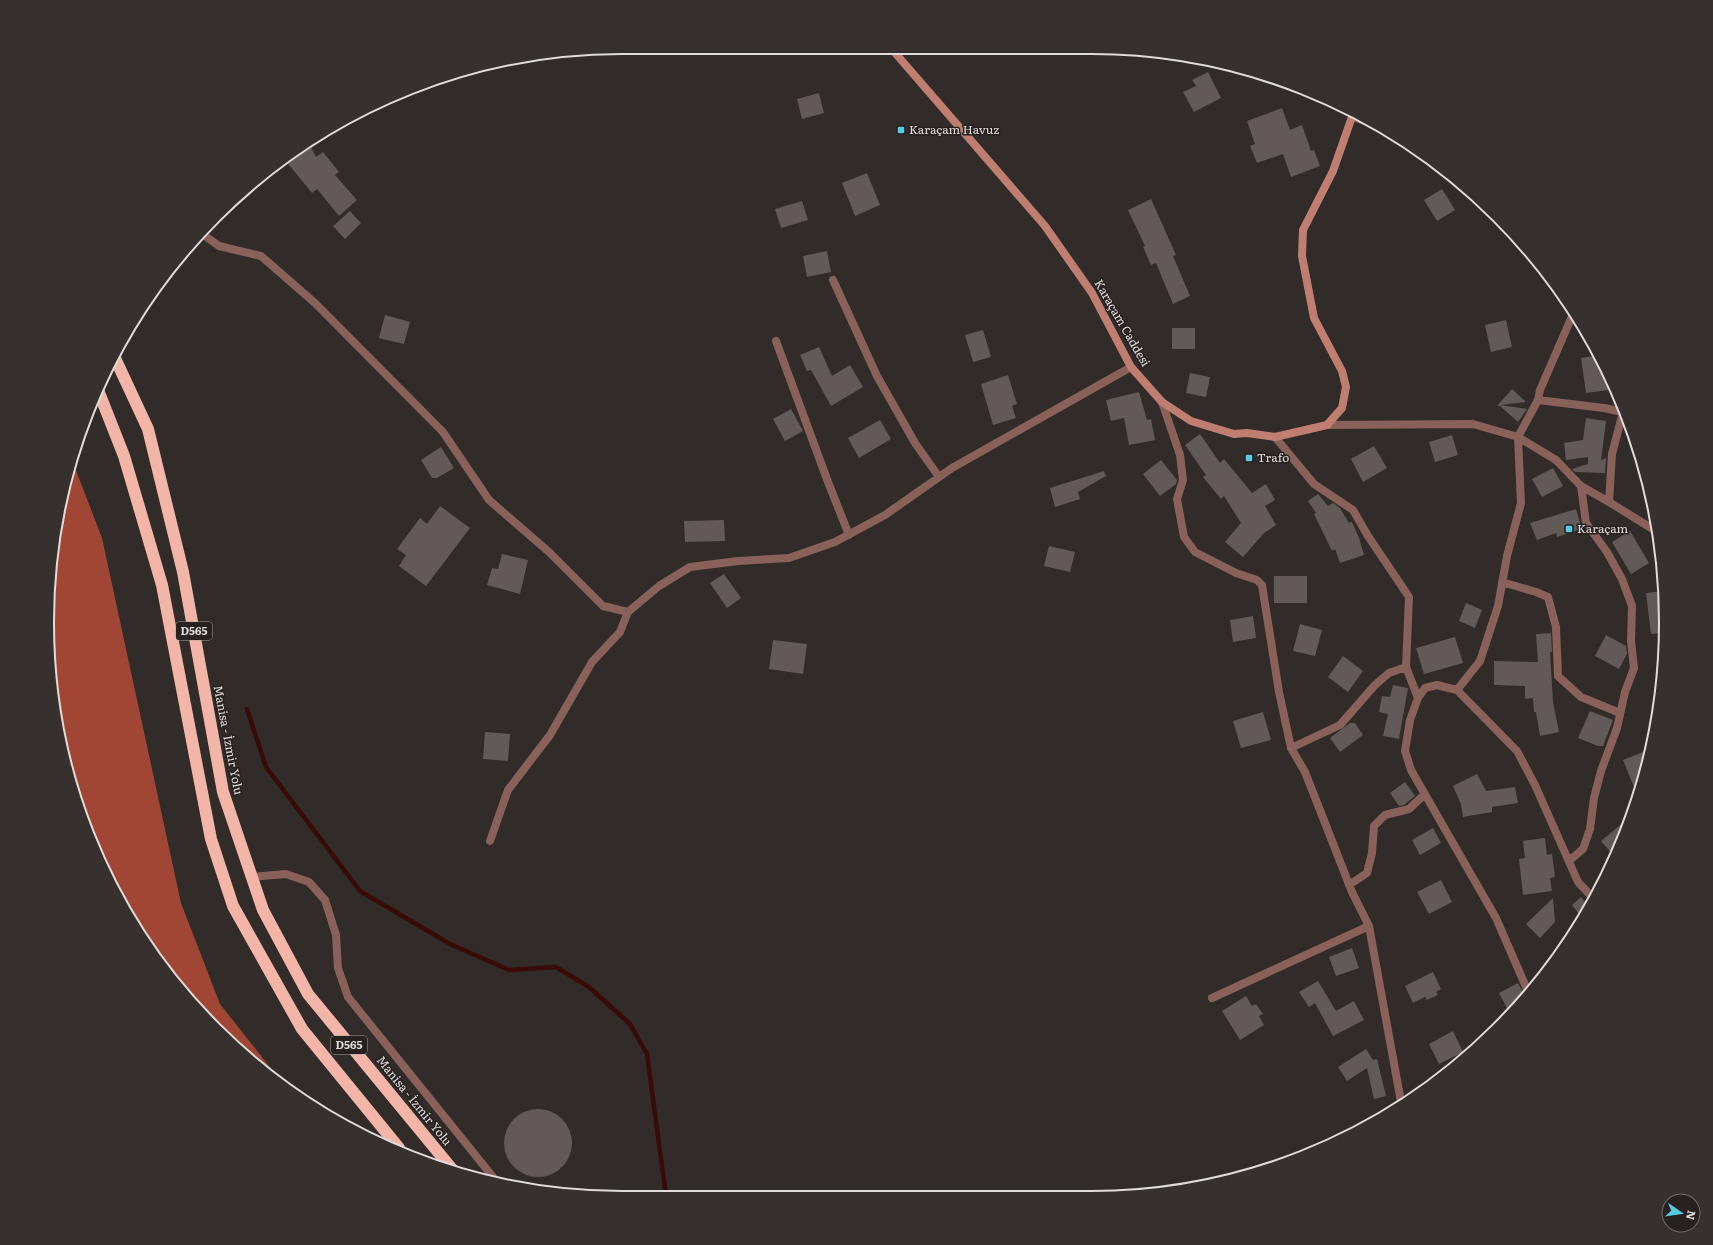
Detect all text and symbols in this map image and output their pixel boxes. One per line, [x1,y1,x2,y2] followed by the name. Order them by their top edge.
[909,120,999,138] place label: Karaçam Havuz
[896,125,906,135] marker: Karaçam Havuz
[1091,275,1155,370] street label: Karaçam Caddesi
[1257,448,1289,466] place label: Trafo
[1244,453,1254,463] marker: Trafo
[1577,519,1629,537] place label: Karaçam
[1564,524,1574,534] marker: Karaçam
[176,622,212,640] road number: D565
[210,683,249,797] street label: Manisa - İzmir Yolu
[331,1036,367,1054] road number: D565
[373,1051,457,1150] street label: Manisa - İzmir Yolu
[1661,1193,1701,1233] north arrow
[1683,1209,1701,1222] text: N

